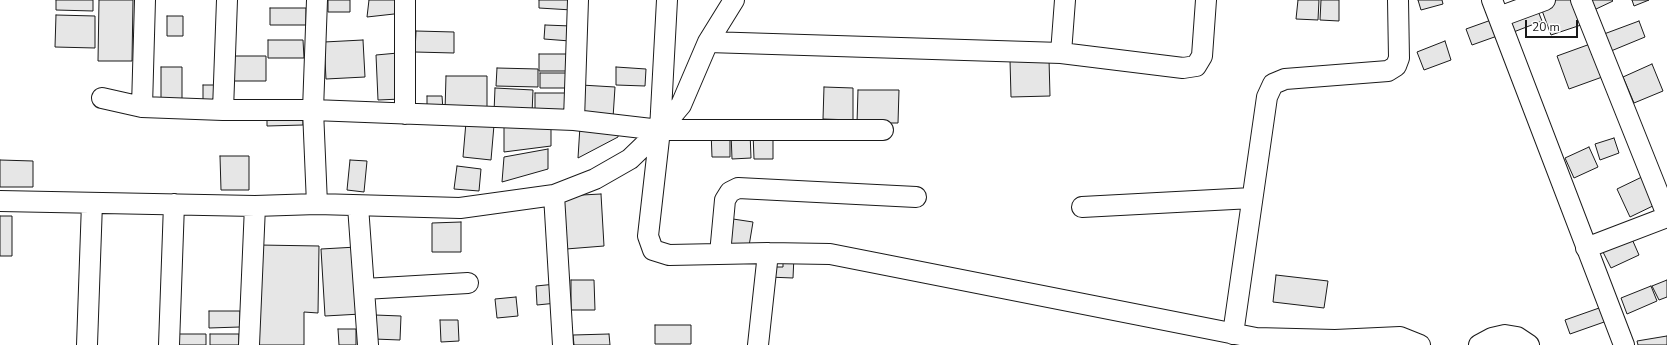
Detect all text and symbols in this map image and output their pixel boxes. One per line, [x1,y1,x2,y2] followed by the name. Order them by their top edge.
[1527,12,1580,38] scale bar
[1532,19,1560,35] text: 20 m

